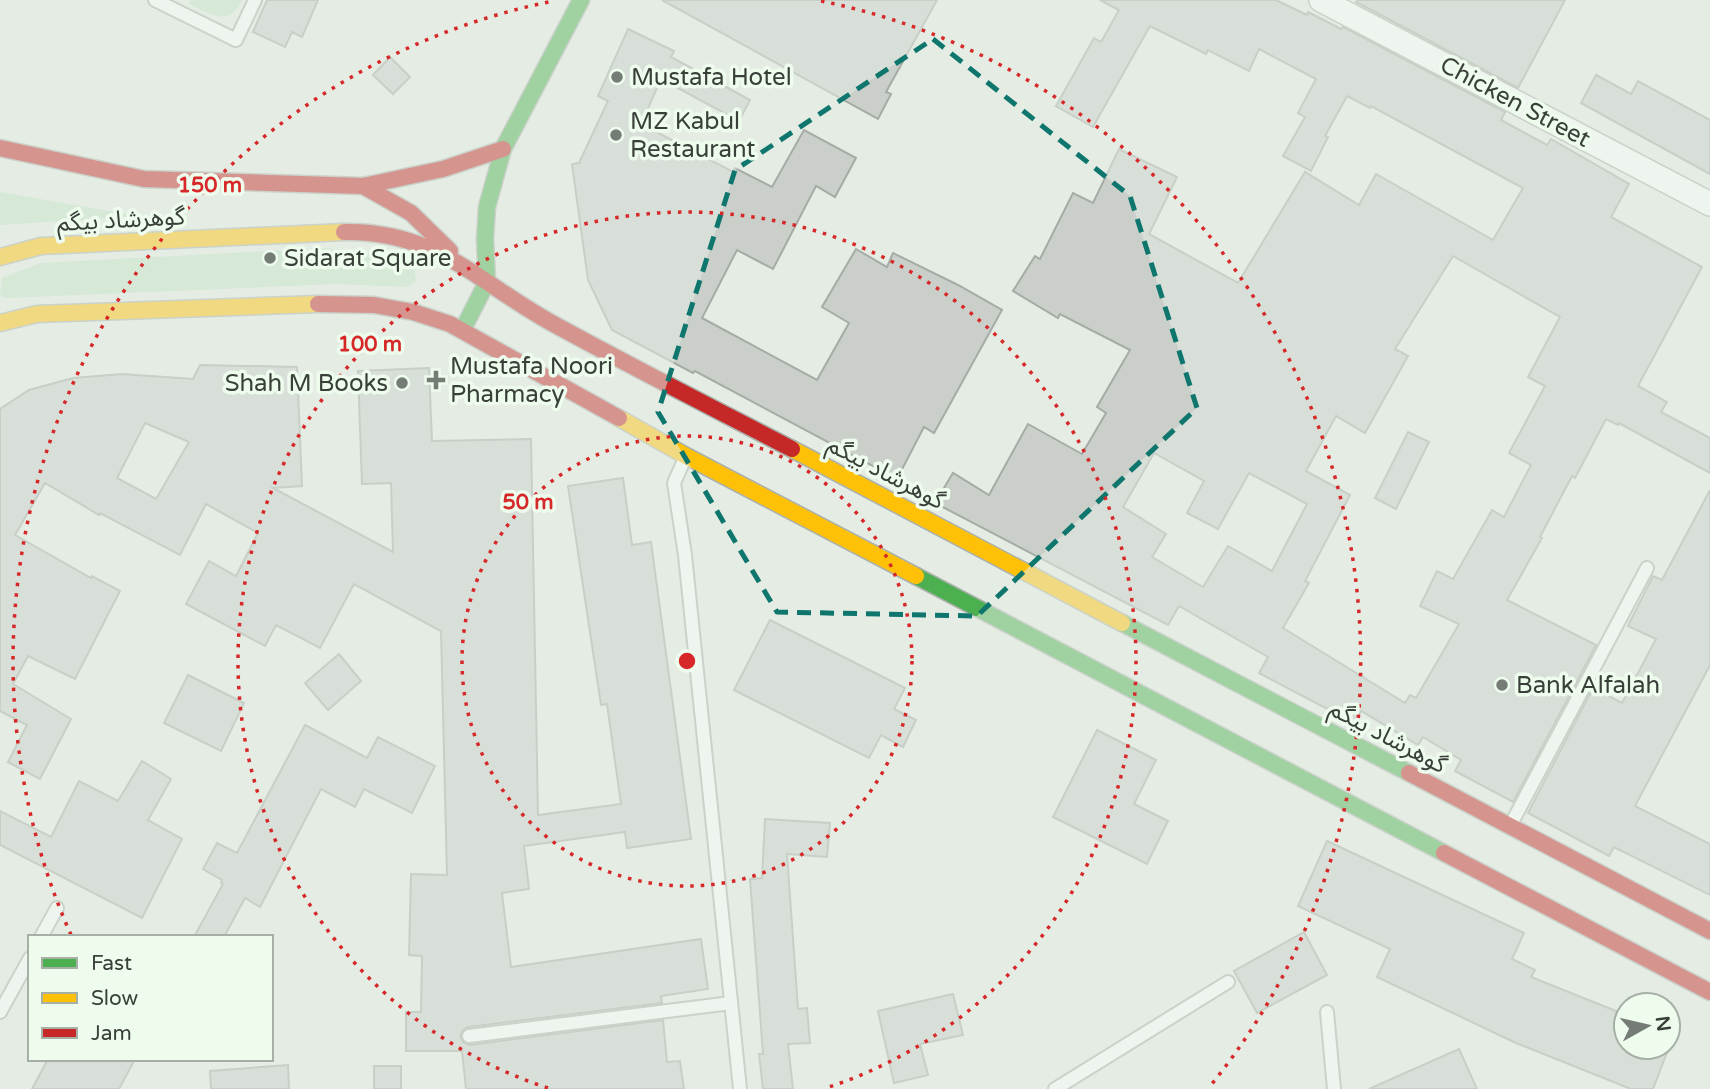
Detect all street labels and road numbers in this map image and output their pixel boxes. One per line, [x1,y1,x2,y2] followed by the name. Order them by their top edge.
[1435,50,1595,154] street label: Chicken Street
[56,202,187,240] street label: گوهرشاد بیگم
[822,430,950,518] street label: گوهرشاد بیگم
[1324,694,1452,782] street label: گوهرشاد بیگم

